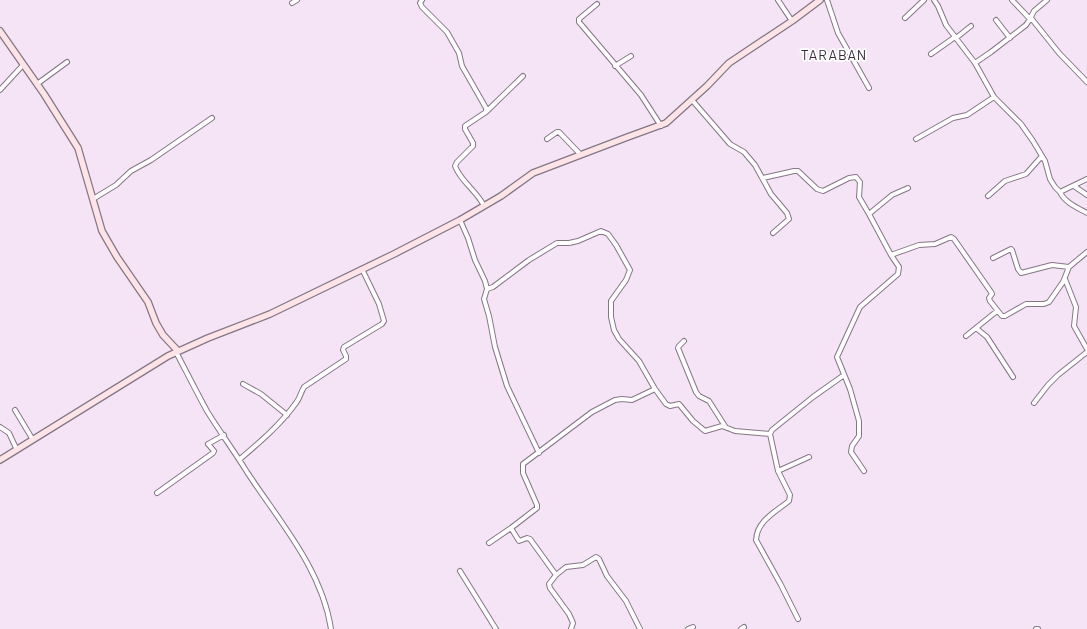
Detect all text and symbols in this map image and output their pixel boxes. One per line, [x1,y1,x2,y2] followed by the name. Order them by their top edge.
[801,46,867,63] district label: TARABAN

